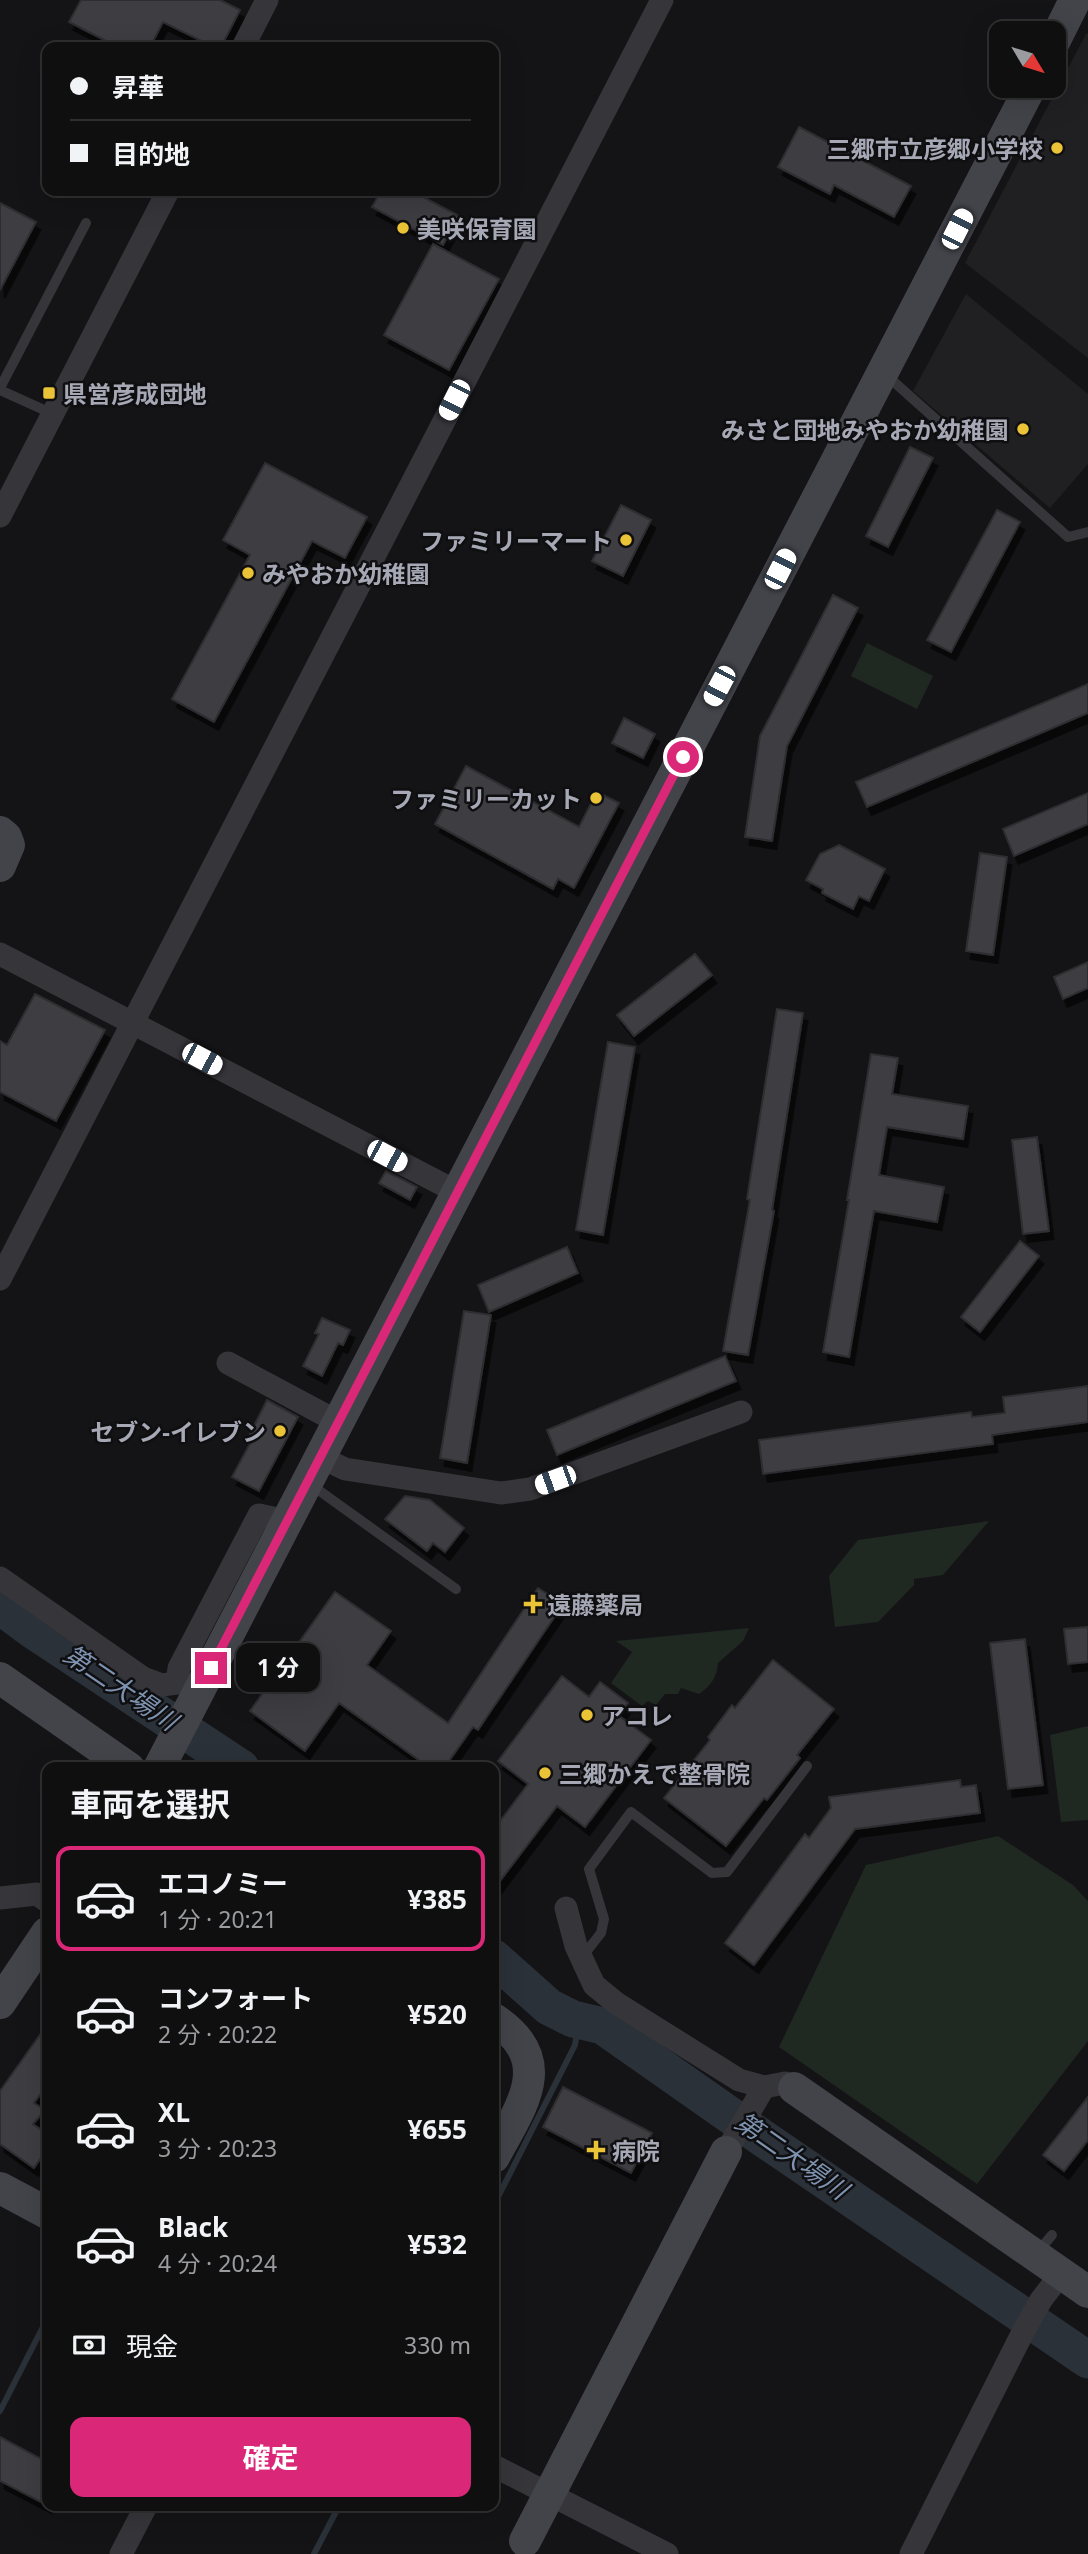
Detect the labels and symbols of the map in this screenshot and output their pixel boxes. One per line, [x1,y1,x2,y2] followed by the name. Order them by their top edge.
[989,21,1066,98] north arrow
[827,132,1043,165] place label: 三郷市立彦郷小学校
[1049,140,1065,156] marker: 三郷市立彦郷小学校
[939,206,976,252] car
[417,212,537,245] place label: 美咲保育園
[395,220,411,236] marker: 美咲保育園
[63,377,207,410] place label: 県営彦成団地
[436,377,473,423] car
[41,385,57,401] marker: 県営彦成団地
[721,413,1009,446] place label: みさと団地みやおか幼稚園
[1015,421,1031,437] marker: みさと団地みやおか幼稚園
[420,524,612,557] place label: ファミリーマート
[618,532,634,548] marker: ファミリーマート
[762,546,799,592] car
[262,557,430,590] place label: みやおか幼稚園
[240,565,256,581] marker: みやおか幼稚園
[700,663,739,709] car
[667,741,699,773] route start
[390,782,582,815] place label: ファミリーカット
[588,790,604,806] marker: ファミリーカット
[179,1040,226,1078] car
[364,1137,411,1175] car
[90,1415,266,1448] place label: セブン-イレブン
[272,1423,288,1439] marker: セブン-イレブン
[532,1463,579,1497] car
[547,1588,643,1621] place label: 遠藤薬局
[525,1596,541,1612] marker: 遠藤薬局
[57,1636,187,1740] water label: 第二大場川
[235,1644,320,1692] callout: 1 分
[195,1652,227,1684] route end
[601,1699,673,1732] place label: アコレ
[579,1707,595,1723] marker: アコレ
[559,1757,750,1790] place label: 三郷かえで整骨院
[537,1765,553,1781] marker: 三郷かえで整骨院
[728,2103,858,2209] water label: 第二大場川
[612,2134,660,2167] place label: 病院
[586,2140,606,2160] marker: 病院

